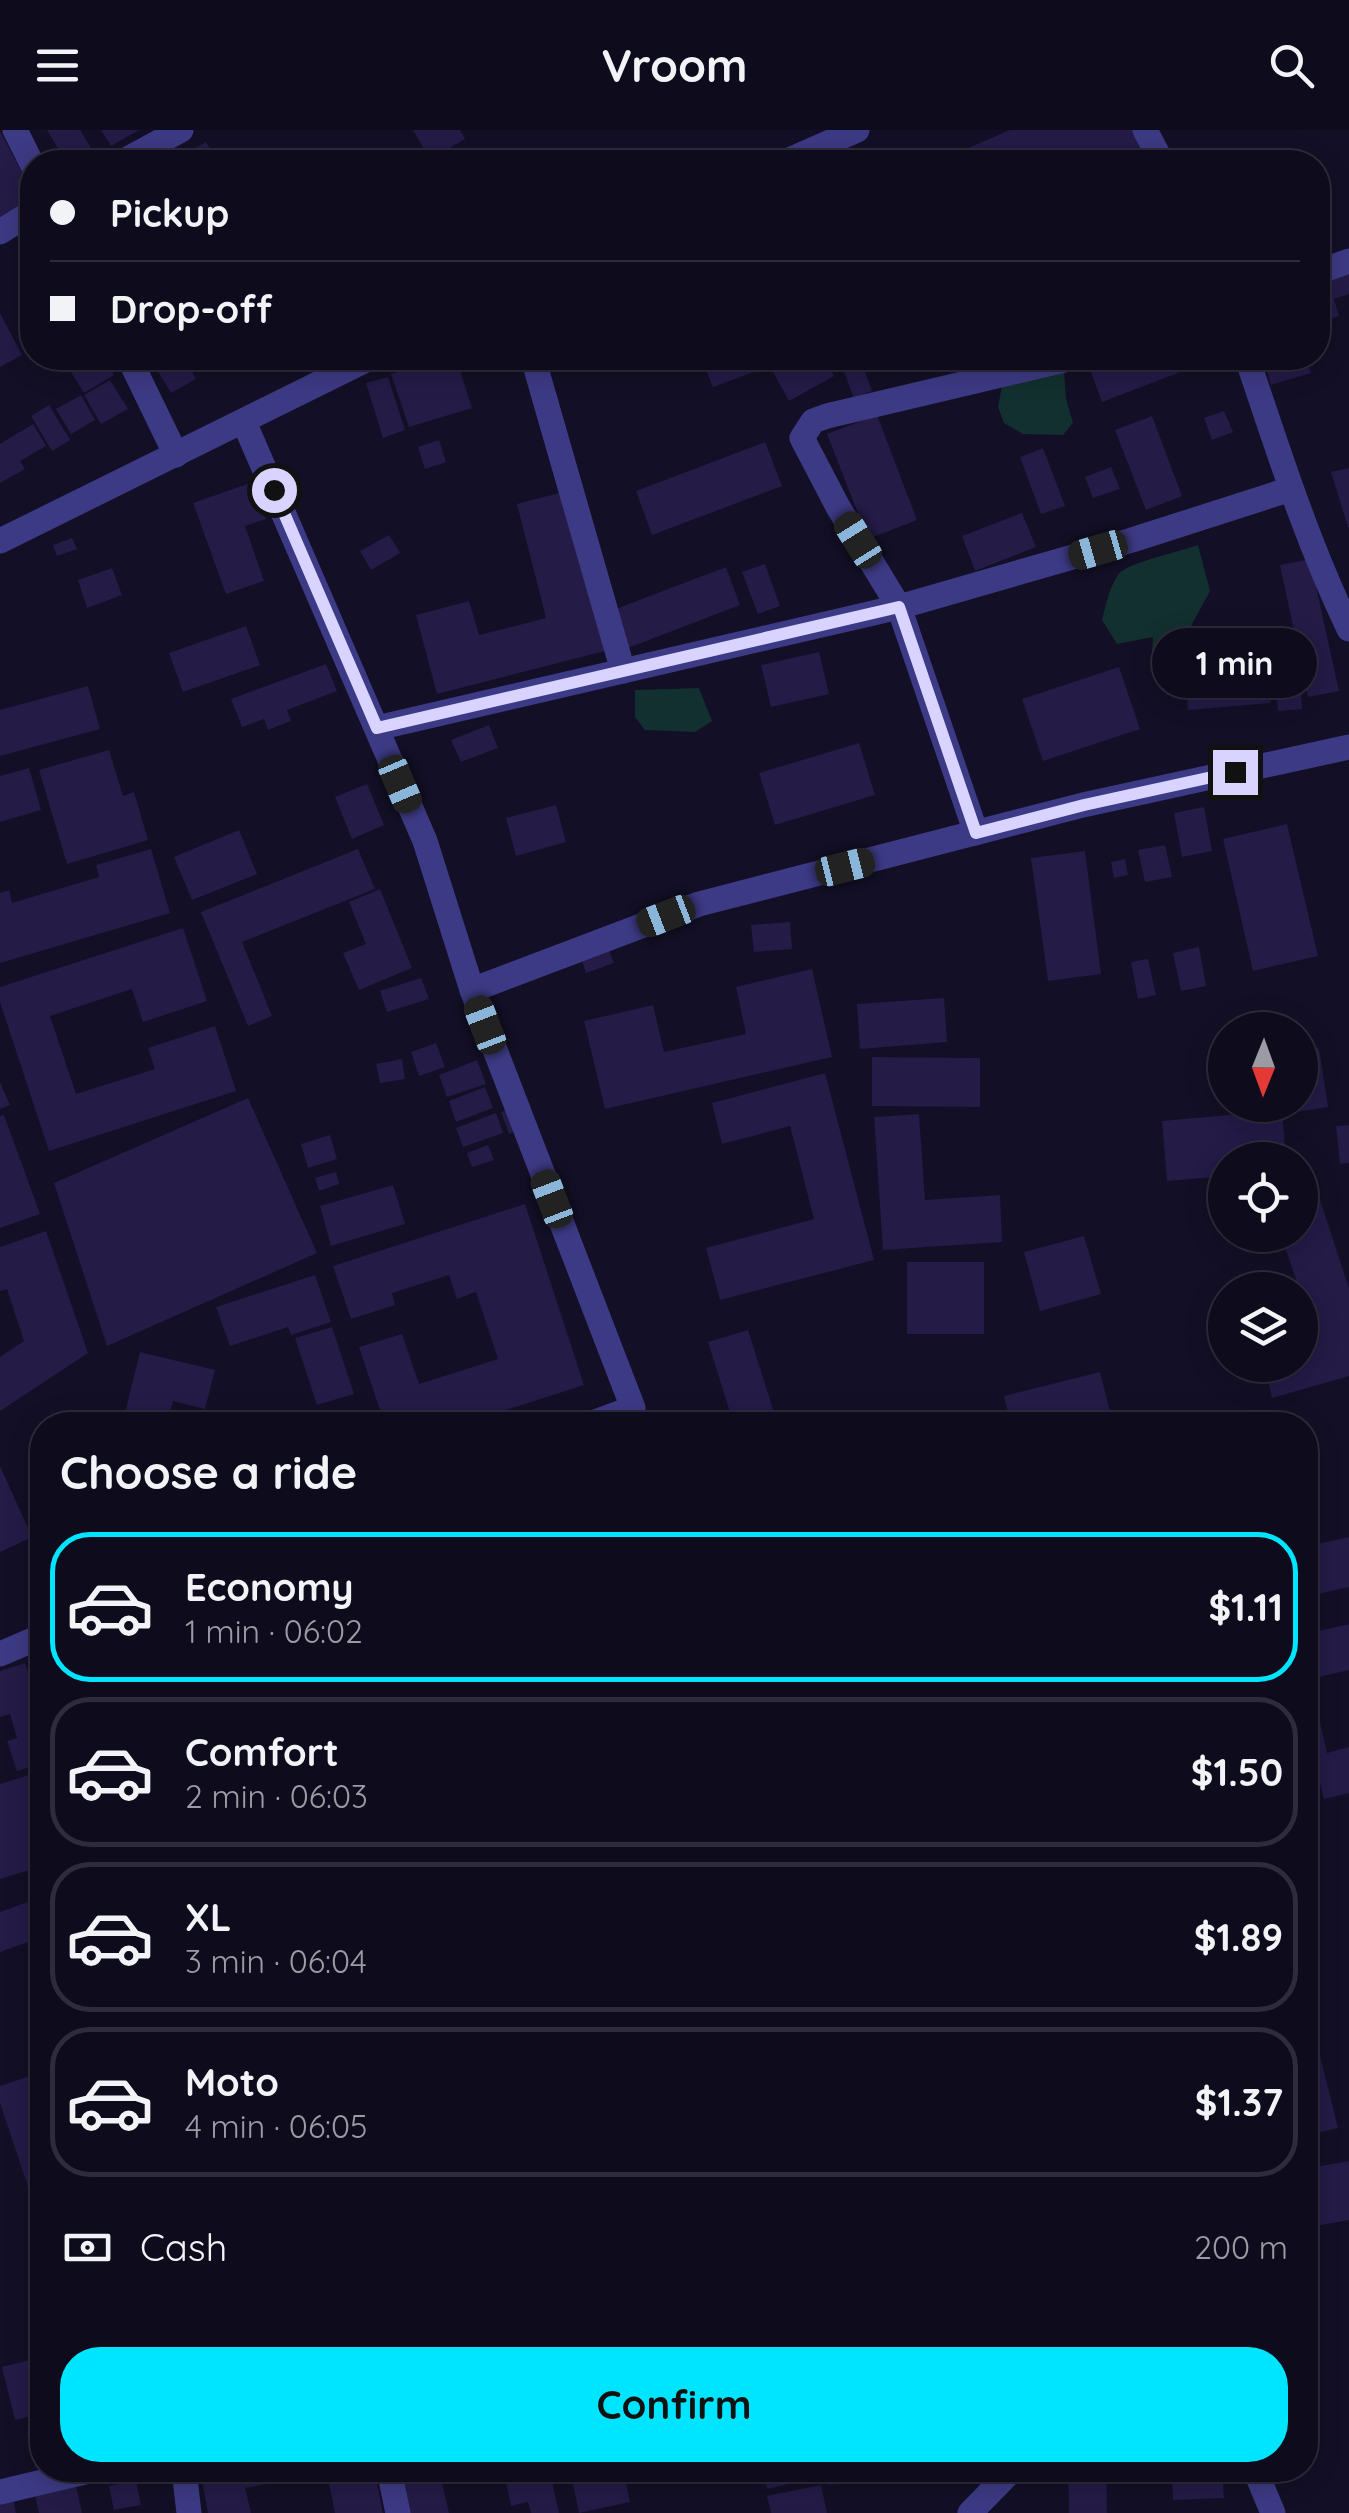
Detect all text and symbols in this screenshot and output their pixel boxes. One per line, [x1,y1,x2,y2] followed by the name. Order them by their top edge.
[601,37,748,93] text: Vroom
[30,38,85,93] icon: menu
[1264,38,1319,93] icon: search
[110,189,229,237] text: Pickup
[110,285,272,333] text: Drop-off
[252,468,297,513] route start
[829,507,887,573] car
[1065,527,1131,573] car
[1152,627,1318,697] callout: 1 min
[1196,643,1273,683] text: 1 min
[1213,750,1258,795] route end
[374,751,426,817] car
[812,845,878,889] car
[633,891,699,941] car
[460,992,510,1058] car
[1208,1012,1318,1122] north arrow
[1208,1012,1318,1382] map controls
[1208,1142,1318,1252] button: locate
[527,1166,577,1232] car
[1208,1272,1318,1382] button: layers
[60,1444,357,1500] text: Choose a ride
[65,1562,155,1652] icon: car
[185,1563,354,1611] text: Economy
[1208,1583,1283,1631] text: $1.11
[185,1611,363,1651] text: 1 min · 06:02
[65,1727,155,1817] icon: car
[185,1728,339,1776] text: Comfort
[1191,1748,1283,1796] text: $1.50
[185,1776,368,1816] text: 2 min · 06:03
[65,1892,155,1982] icon: car
[185,1893,231,1941] text: XL
[1194,1913,1283,1961] text: $1.89
[185,1941,367,1981] text: 3 min · 06:04
[65,2057,155,2147] icon: car
[185,2058,279,2106] text: Moto
[1195,2078,1283,2126] text: $1.37
[185,2106,368,2146] text: 4 min · 06:05
[60,2220,115,2275] icon: cash
[140,2223,227,2271] text: Cash
[1194,2227,1288,2267] text: 200 m
[60,2347,1288,2462] button: Confirm

